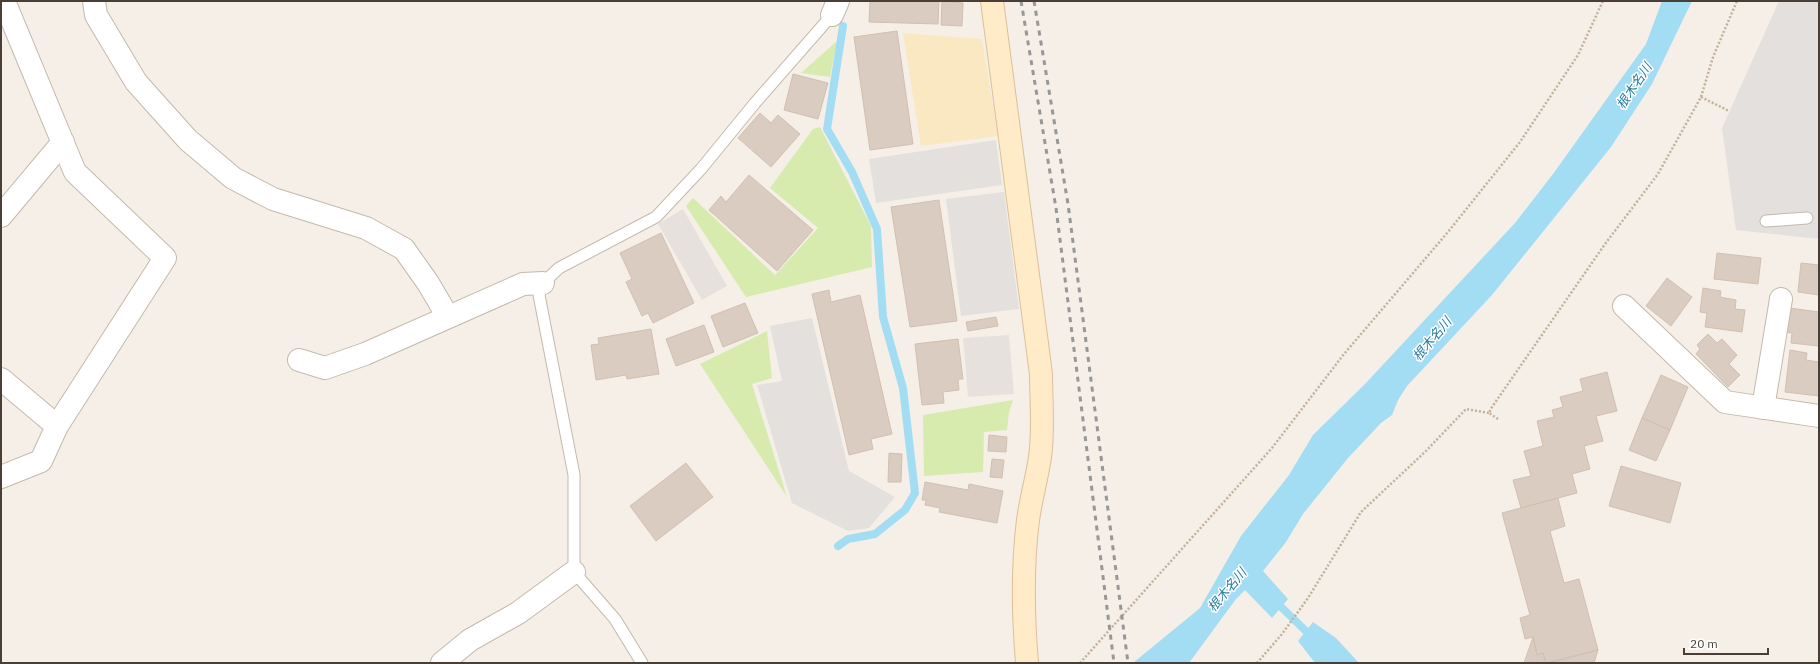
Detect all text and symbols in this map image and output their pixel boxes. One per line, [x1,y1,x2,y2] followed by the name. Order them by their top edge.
[1612,58,1657,112] water label: 根木名川
[1409,312,1457,364] water label: 根木名川
[1204,563,1252,615] water label: 根木名川
[1684,630,1768,656] scale bar
[1690,636,1718,651] text: 20 m

